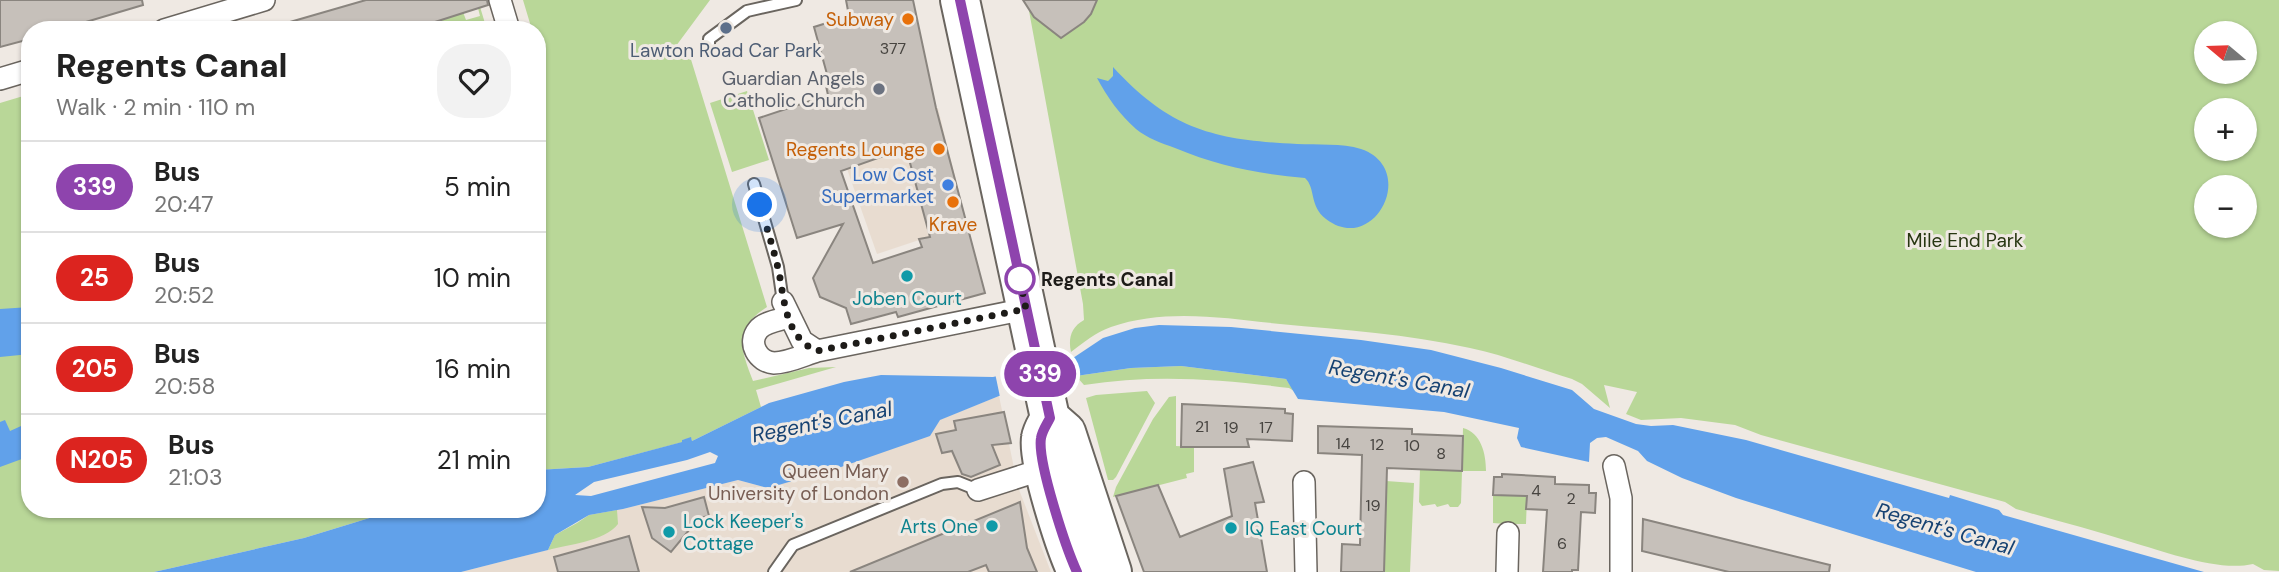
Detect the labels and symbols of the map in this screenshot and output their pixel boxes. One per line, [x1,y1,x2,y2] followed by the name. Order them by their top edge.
[826,7,894,32] place label: Subway
[900,11,916,27] marker: Subway
[718,20,734,36] marker: Lawton Road Car Park
[2194,21,2258,84] north arrow
[630,38,822,63] place label: Lawton Road Car Park
[880,38,906,59] house number: 377
[722,66,865,113] place label: Guardian Angels Catholic Church
[871,81,887,97] marker: Guardian Angels Catholic Church
[786,137,925,162] place label: Regents Lounge
[931,141,947,157] marker: Regents Lounge
[821,162,934,209] place label: Low Cost Supermarket
[940,177,956,193] marker: Low Cost Supermarket
[742,187,777,222] your location
[945,194,961,210] marker: Krave
[929,212,977,237] place label: Krave
[1907,228,2024,253] park label: Mile End Park
[1005,264,1035,294] marker: Regents Canal
[1041,267,1174,292] place label: Regents Canal
[899,268,915,284] marker: Joben Court
[852,286,962,311] place label: Joben Court
[1000,351,1080,397] line badge: 339
[1327,353,1472,405] water label: Regent's Canal
[750,395,895,449] water label: Regent's Canal
[1195,416,1209,437] house number: 21
[1223,417,1239,438] house number: 19
[1259,417,1273,438] house number: 17
[1336,433,1351,454] house number: 14
[1370,434,1384,455] house number: 12
[1404,435,1420,456] house number: 10
[1436,443,1446,464] house number: 8
[708,459,889,506] place label: Queen Mary University of London
[895,474,911,490] marker: Queen Mary University of London
[1531,480,1541,501] house number: 4
[1566,488,1576,509] house number: 2
[1365,495,1381,516] house number: 19
[1873,496,2017,562] water label: Regent's Canal
[683,509,804,556] place label: Lock Keeper's Cottage
[900,514,978,539] place label: Arts One
[1245,516,1362,541] place label: IQ East Court
[984,518,1000,534] marker: Arts One
[1223,520,1239,536] marker: IQ East Court
[661,524,677,540] marker: Lock Keeper's Cottage
[1557,533,1567,554] house number: 6

